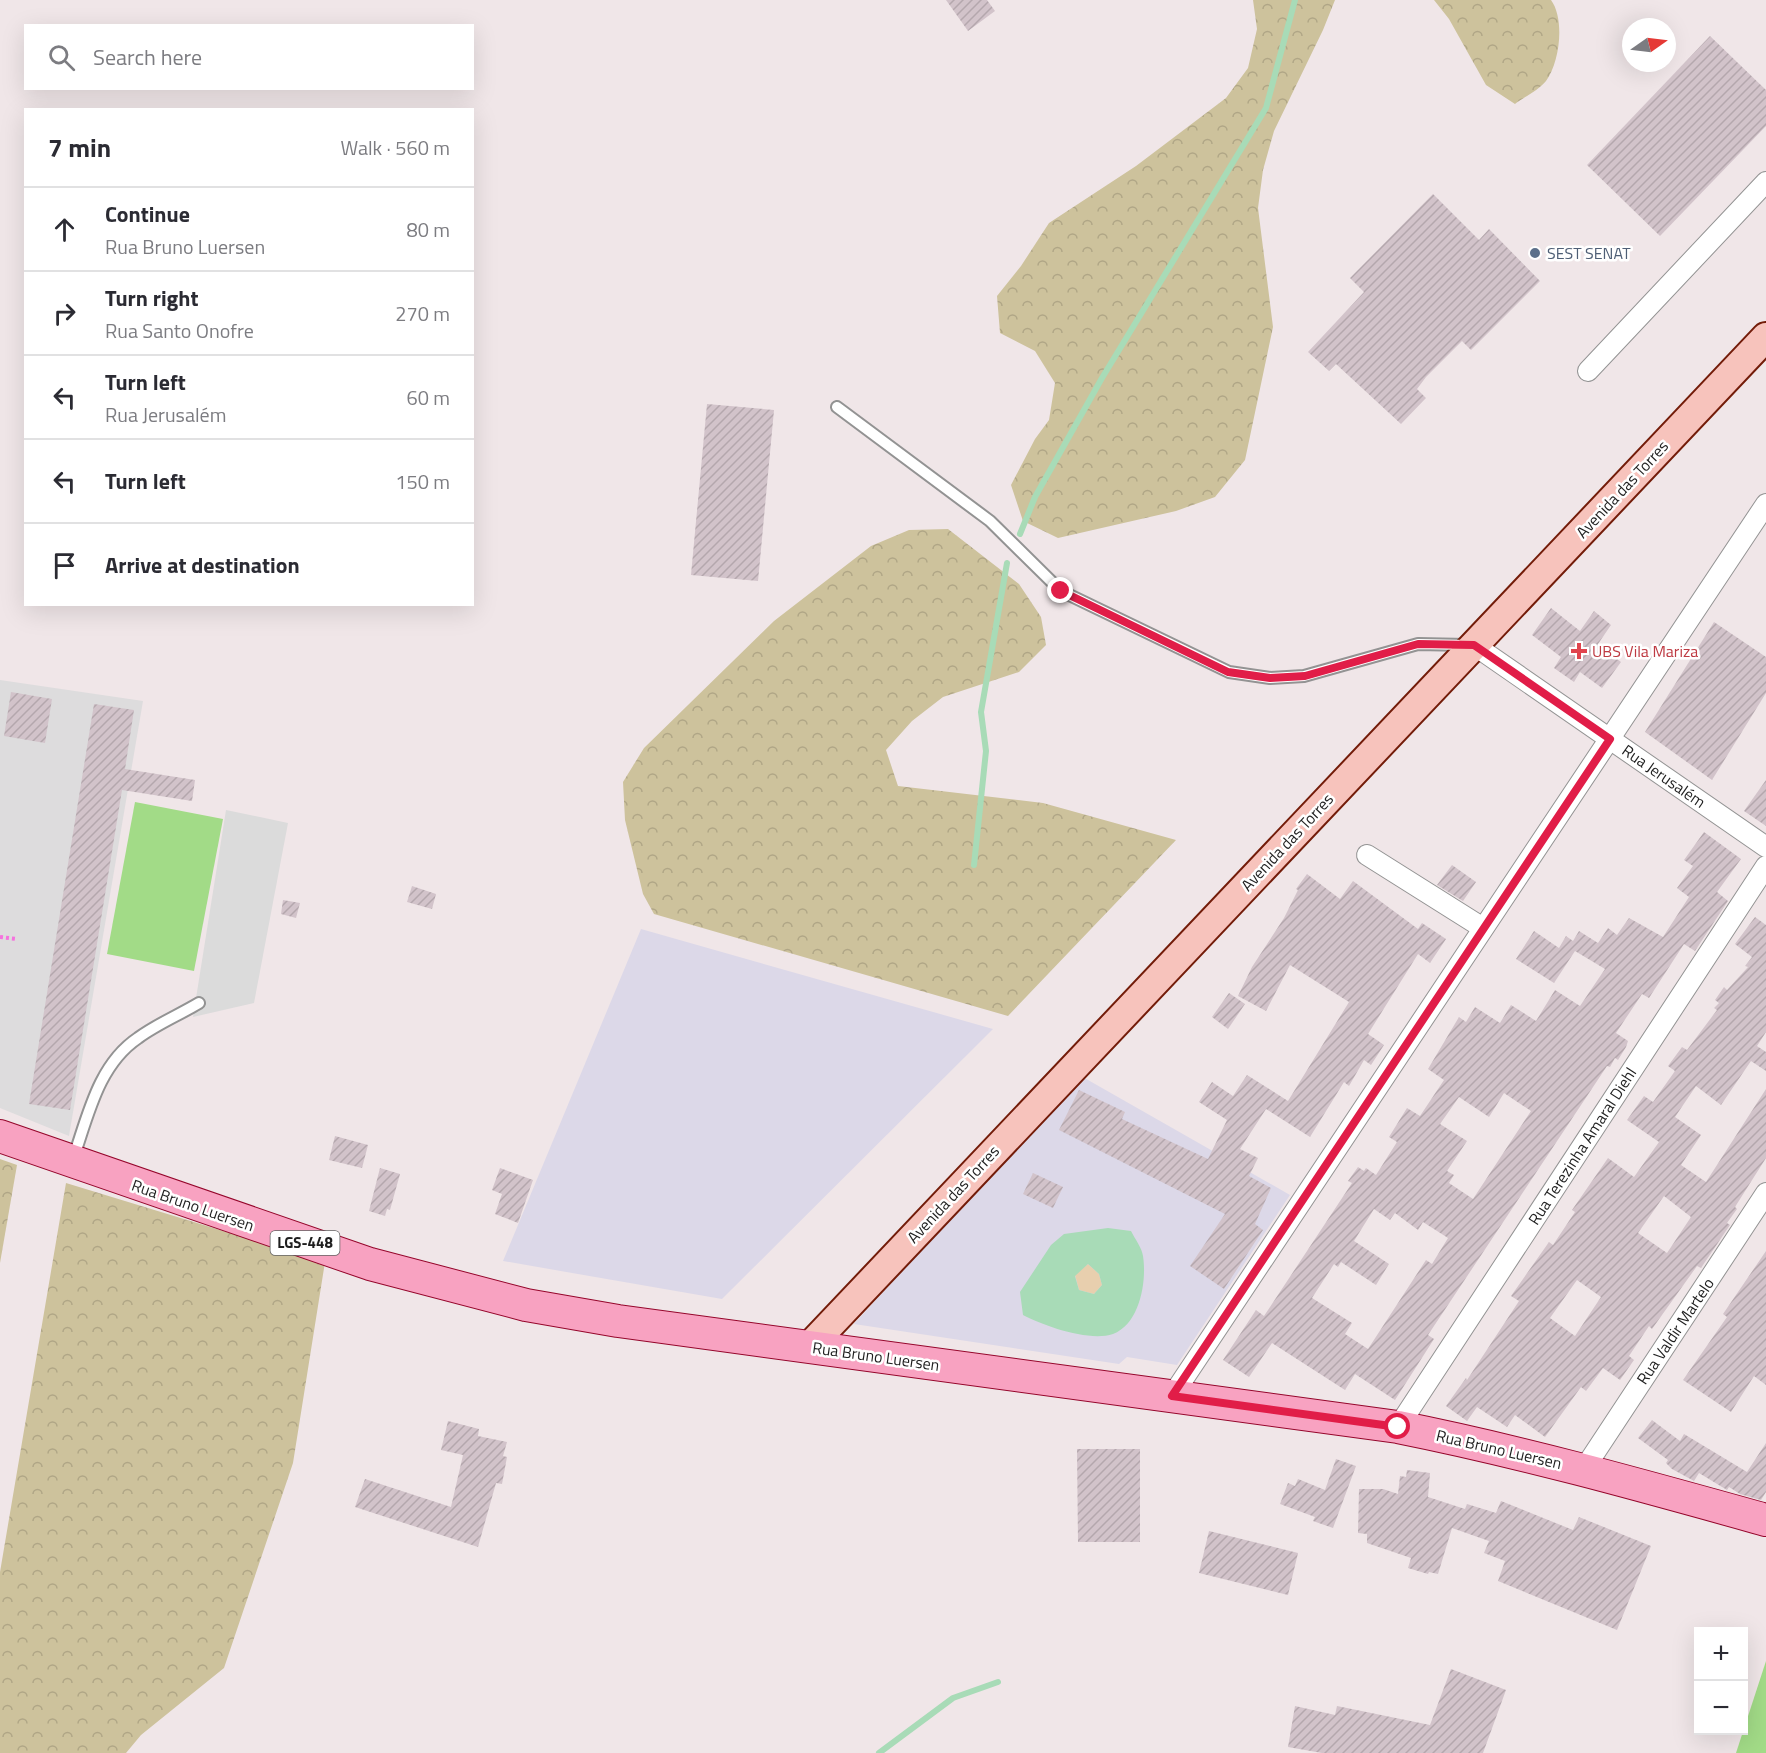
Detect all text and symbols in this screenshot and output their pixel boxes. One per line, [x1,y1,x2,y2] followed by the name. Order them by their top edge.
[1622,18,1676,72] north arrow
[24,24,474,90] search box
[93,40,202,74] text: Search here
[45,41,78,74] icon: search
[48,128,111,167] text: 7 min
[341,132,450,163] text: Walk · 560 m
[105,197,190,231] text: Continue
[48,213,81,246] icon: ahead
[406,214,450,245] text: 80 m
[105,231,265,262] text: Rua Bruno Luersen
[1547,241,1631,265] place label: SEST SENAT
[1528,246,1542,260] marker: SEST SENAT
[105,281,199,315] text: Turn right
[48,297,81,330] icon: right
[395,298,450,329] text: 270 m
[105,315,254,346] text: Rua Santo Onofre
[105,365,186,399] text: Turn left
[48,381,81,414] icon: left
[406,382,450,413] text: 60 m
[105,399,226,430] text: Rua Jerusalém
[1570,435,1674,543] street label: Avenida das Torres
[105,464,186,498] text: Turn left
[48,465,81,498] icon: left
[395,466,450,497] text: 150 m
[105,548,300,582] text: Arrive at destination
[48,549,81,582] icon: arrive
[1047,577,1073,603] route end
[1592,639,1698,663] place label: UBS Vila Mariza
[1570,642,1588,660] marker: UBS Vila Mariza
[1617,738,1711,814] street label: Rua Jerusalém
[1235,788,1339,896] street label: Avenida das Torres
[1522,1062,1642,1230] street label: Rua Terezinha Amaral Diehl
[901,1140,1005,1248] street label: Avenida das Torres
[129,1173,257,1237] street label: Rua Bruno Luersen
[270,1231,340,1255] road number: LGS-448
[1630,1273,1720,1389] street label: Rua Valdir Martelo
[811,1335,941,1377] street label: Rua Bruno Luersen
[1384,1413,1410,1439] route start
[1434,1423,1564,1475] street label: Rua Bruno Luersen
[1694,1627,1748,1735] map controls
[1694,1627,1748,1681] button: +
[1694,1681,1748,1735] button: −

